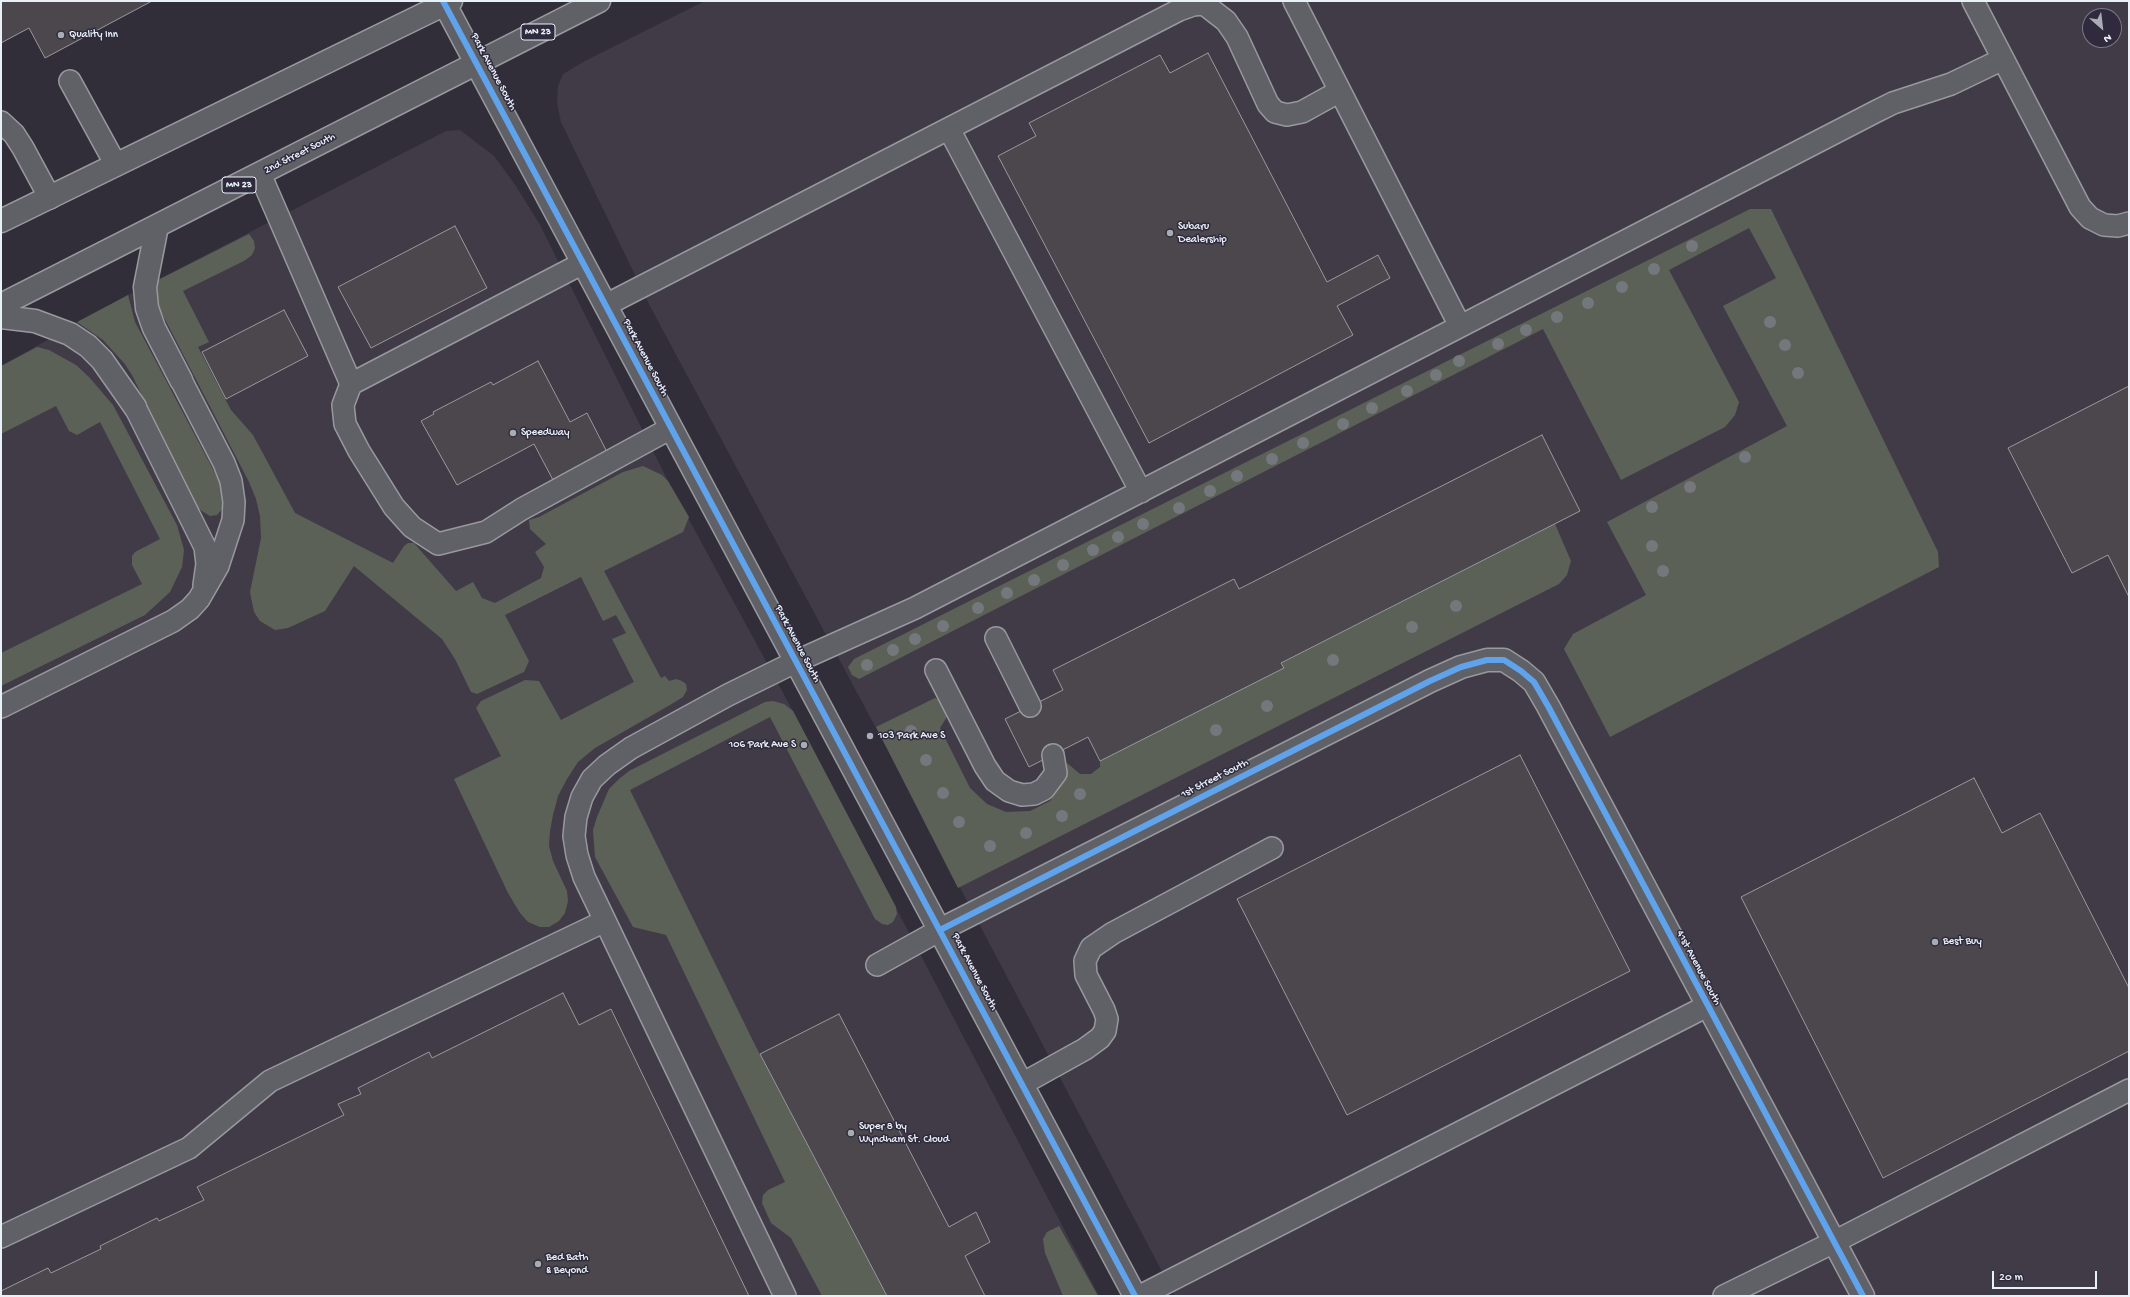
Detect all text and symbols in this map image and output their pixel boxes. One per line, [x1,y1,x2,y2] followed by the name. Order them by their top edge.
[2082,8,2122,48] north arrow
[521,24,555,40] road number: MN 23
[69,28,118,42] place label: Quality Inn
[56,30,66,40] marker: Quality Inn
[467,31,519,113] street label: Park Avenue South
[2101,31,2113,45] text: N
[262,130,338,178] street label: 2nd Street South
[222,177,256,193] road number: MN 23
[1178,220,1227,246] place label: Subaru Dealership
[1165,228,1175,238] marker: Subaru Dealership
[619,317,671,399] street label: Park Avenue South
[521,426,569,440] place label: Speedway
[508,428,518,438] marker: Speedway
[771,603,823,685] street label: Park Avenue South
[878,729,945,743] place label: 103 Park Ave S
[865,731,875,741] marker: 103 Park Ave S
[729,738,796,752] place label: 106 Park Ave S
[799,740,809,750] marker: 106 Park Ave S
[1179,756,1251,802] street label: 1st Street South
[1673,928,1723,1008] street label: 41st Avenue South
[948,931,1000,1013] street label: Park Avenue South
[1943,935,1982,949] place label: Best Buy
[1930,937,1940,947] marker: Best Buy
[859,1120,949,1146] place label: Super 8 by Wyndham St. Cloud
[846,1128,856,1138] marker: Super 8 by Wyndham St. Cloud
[546,1251,588,1277] place label: Bed Bath & Beyond
[533,1259,543,1269] marker: Bed Bath & Beyond
[1994,1263,2099,1289] scale bar
[1999,1271,2023,1285] text: 20 m

